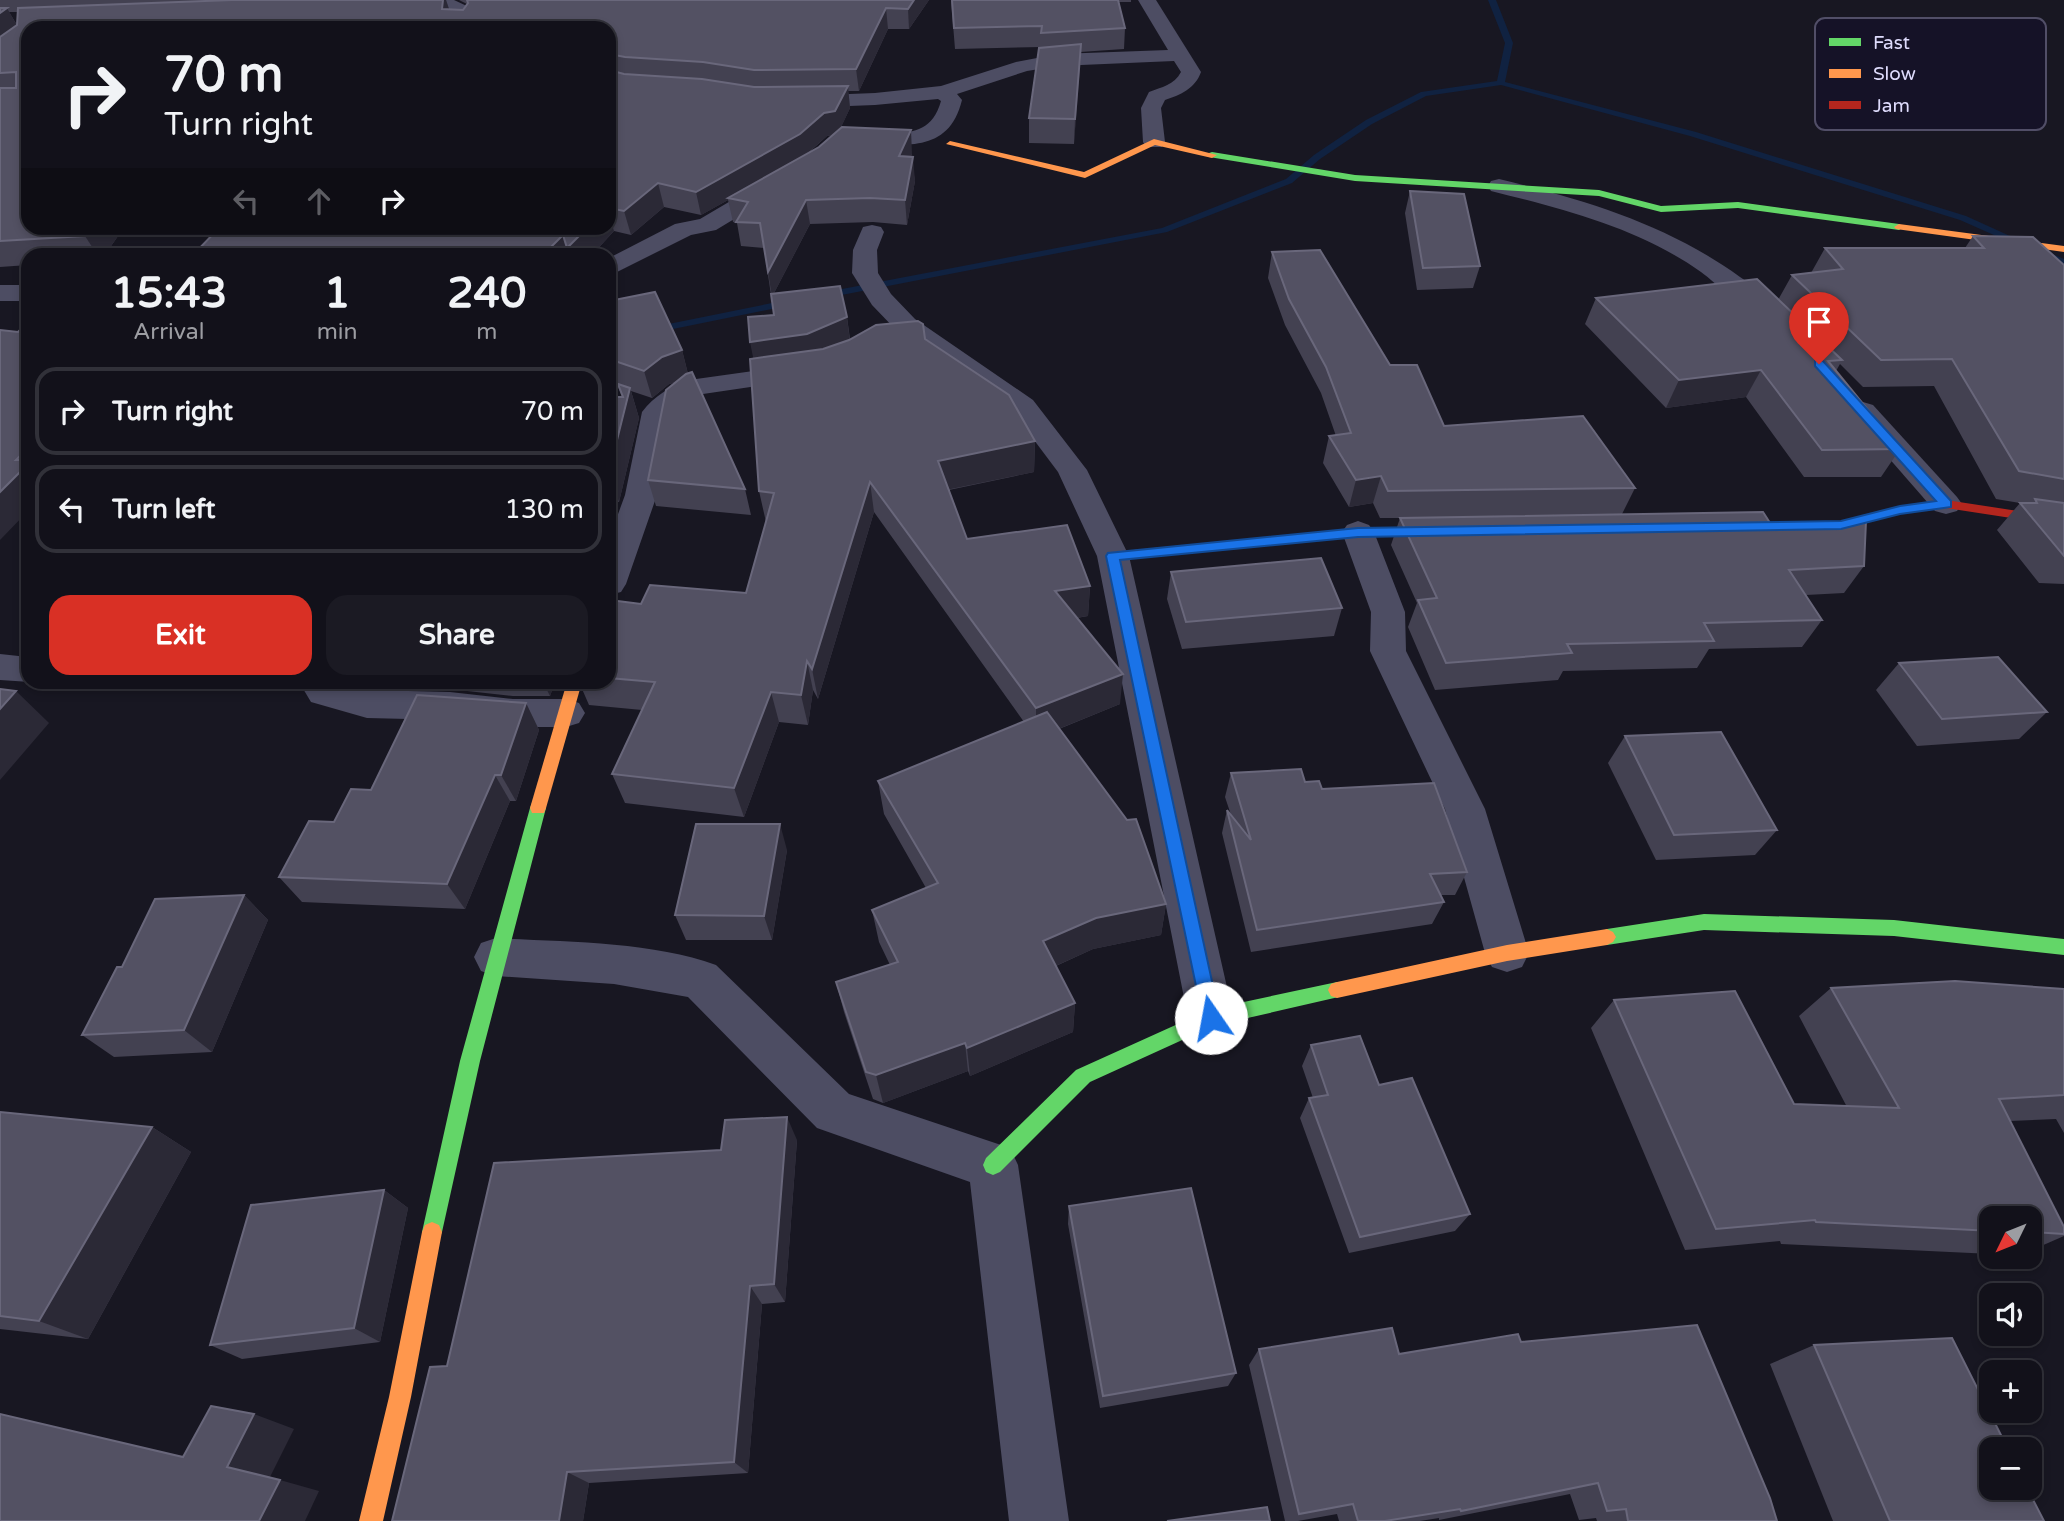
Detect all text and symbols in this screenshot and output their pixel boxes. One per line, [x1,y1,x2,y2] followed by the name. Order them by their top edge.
[1815,18,2046,130] legend
[1873,32,1910,54] text: Fast
[164,46,283,105] text: 70 m
[49,49,140,140] icon: right
[1873,63,1916,85] text: Slow
[1873,95,1910,117] text: Jam
[164,106,313,144] text: Turn right
[227,182,265,220] icon: left
[300,182,338,220] icon: ahead
[373,182,411,220] icon: right
[111,268,227,319] text: 15:43
[324,268,350,319] text: 1
[447,268,526,319] text: 240
[1789,292,1849,364] pin
[1800,303,1838,341] icon: arrive
[133,318,204,346] text: Arrival
[317,318,358,346] text: min
[476,318,497,346] text: m
[53,392,91,430] icon: right
[112,396,233,427] text: Turn right
[521,396,584,427] text: 70 m
[53,490,91,528] icon: left
[112,494,215,525] text: Turn left
[504,494,584,525] text: 130 m
[49,595,312,675] button: Exit
[326,595,588,675] button: Share
[1174,981,1248,1055] position arrow
[1979,1206,2042,1269] north arrow
[1979,1206,2042,1500] map controls
[1979,1283,2042,1346] button: sound
[1979,1360,2042,1423] button: +
[1979,1437,2042,1500] button: −

